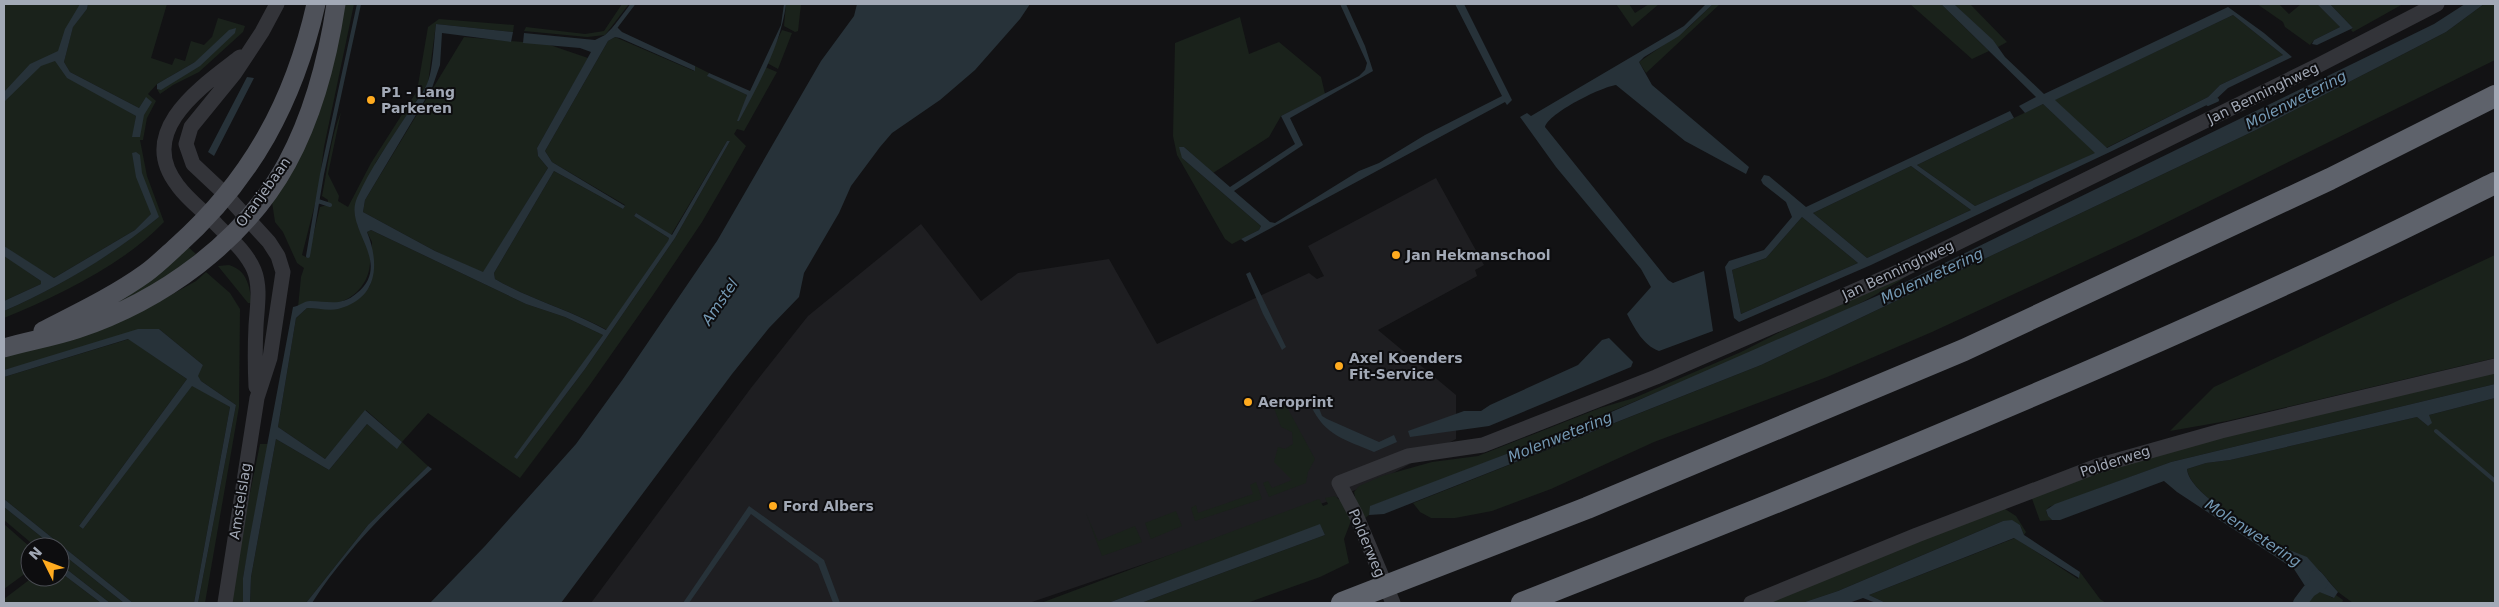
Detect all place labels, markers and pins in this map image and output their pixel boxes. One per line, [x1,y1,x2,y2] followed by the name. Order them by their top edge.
[381,84,455,116] place label: P1 - Lang Parkeren
[365,94,377,106] marker: P1 - Lang Parkeren
[1405,247,1551,263] place label: Jan Hekmanschool
[1390,249,1402,261] marker: Jan Hekmanschool
[1349,350,1462,382] place label: Axel Koenders Fit-Service
[1333,360,1345,372] marker: Axel Koenders Fit-Service
[1258,394,1334,410] place label: Aeroprint
[1242,396,1254,408] marker: Aeroprint
[783,498,874,514] place label: Ford Albers
[767,500,779,512] marker: Ford Albers

